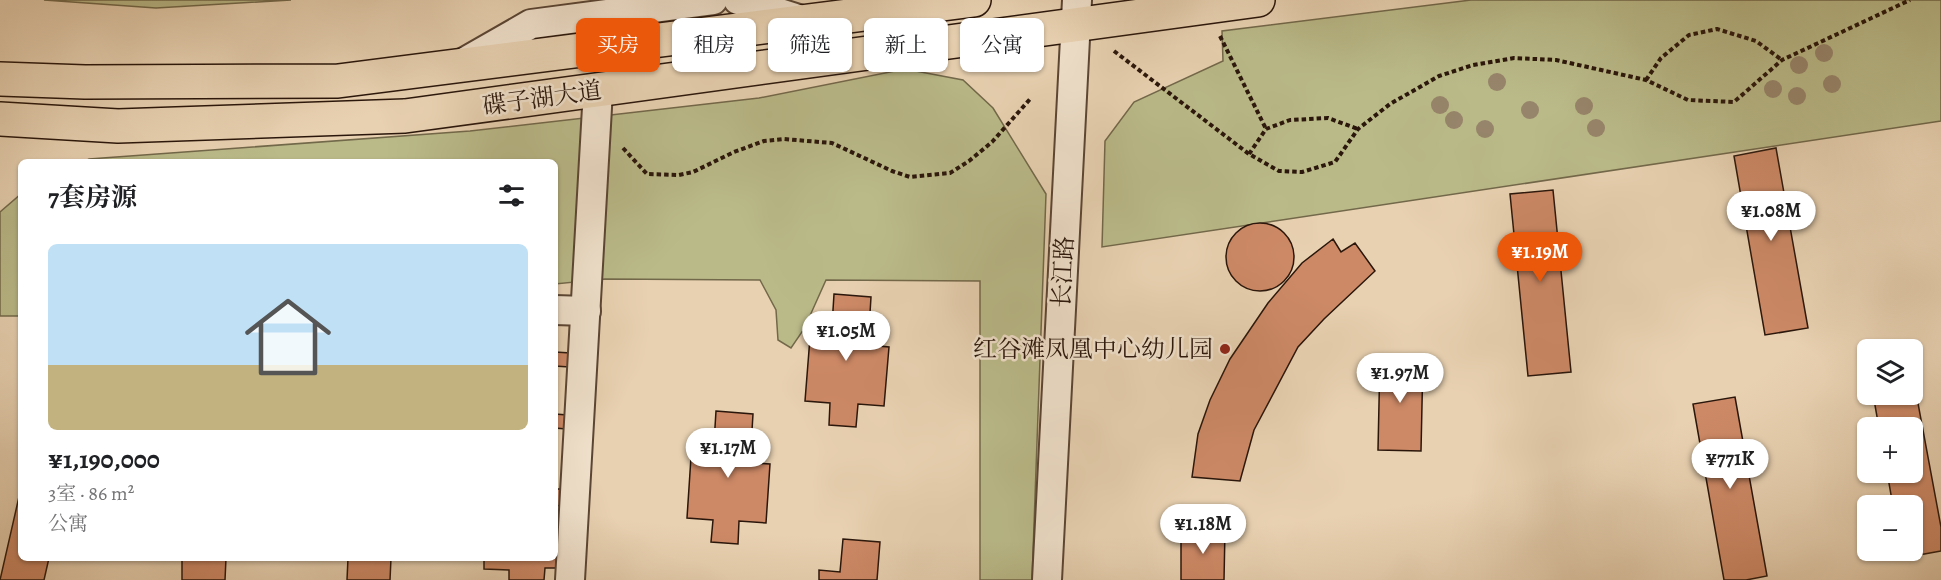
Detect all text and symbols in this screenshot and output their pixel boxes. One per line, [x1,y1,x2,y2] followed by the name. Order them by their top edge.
[576,18,660,72] chip: 买房
[672,18,756,72] chip: 租房
[768,18,852,72] chip: 筛选
[864,18,948,72] chip: 新上
[960,18,1044,72] chip: 公寓
[480,74,604,122] street label: 碟子湖大道
[495,179,528,212] icon: filters
[48,180,137,215] text: 7套房源
[1722,191,1820,242] pin: ¥1.08M
[1741,197,1801,224] text: ¥1.08M
[1491,232,1589,283] pin: ¥1.19M
[1045,235,1081,309] street label: 长江路
[1511,238,1569,265] text: ¥1.19M
[234,283,342,391] icon: home
[797,311,895,362] pin: ¥1.05M
[816,317,876,344] text: ¥1.05M
[973,333,1213,365] place label: 红谷滩凤凰中心幼儿园
[1857,339,1923,561] map controls
[1857,339,1923,405] button: layers
[1218,342,1232,356] marker: 红谷滩凤凰中心幼儿园
[1351,353,1449,404] pin: ¥1.97M
[1371,359,1429,386] text: ¥1.97M
[1857,417,1923,483] button: +
[679,428,777,479] pin: ¥1.17M
[700,434,756,461] text: ¥1.17M
[1688,439,1772,490] pin: ¥771K
[48,442,160,477] text: ¥1,190,000
[1706,445,1754,472] text: ¥771K
[48,480,134,507] text: 3室 · 86 m²
[1857,495,1923,561] button: −
[1154,504,1252,555] pin: ¥1.18M
[48,510,88,537] text: 公寓
[1174,510,1232,537] text: ¥1.18M

